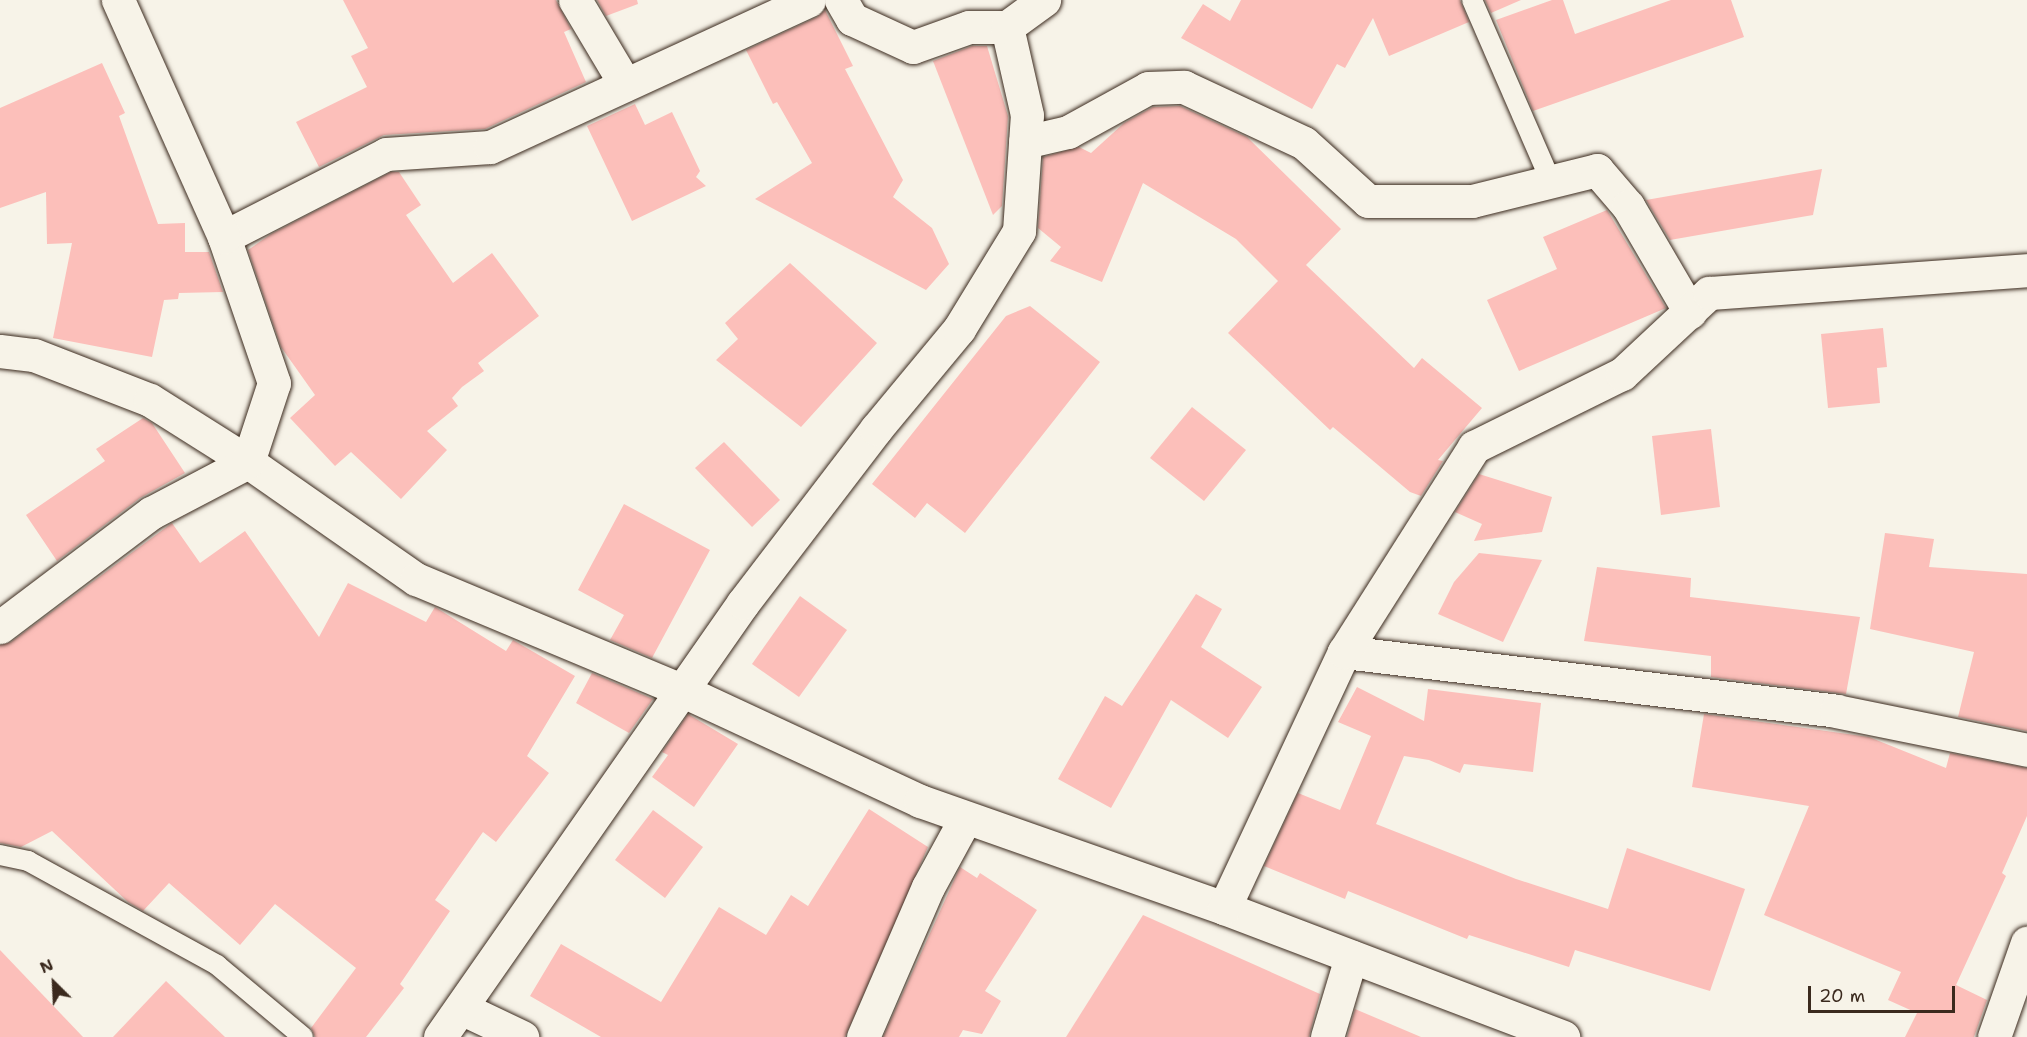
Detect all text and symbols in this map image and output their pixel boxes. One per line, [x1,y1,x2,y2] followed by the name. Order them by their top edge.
[24,953,84,1013] north arrow
[36,954,57,978] text: N
[1811,974,1958,1012] scale bar
[1819,984,1865,1008] text: 20 m

